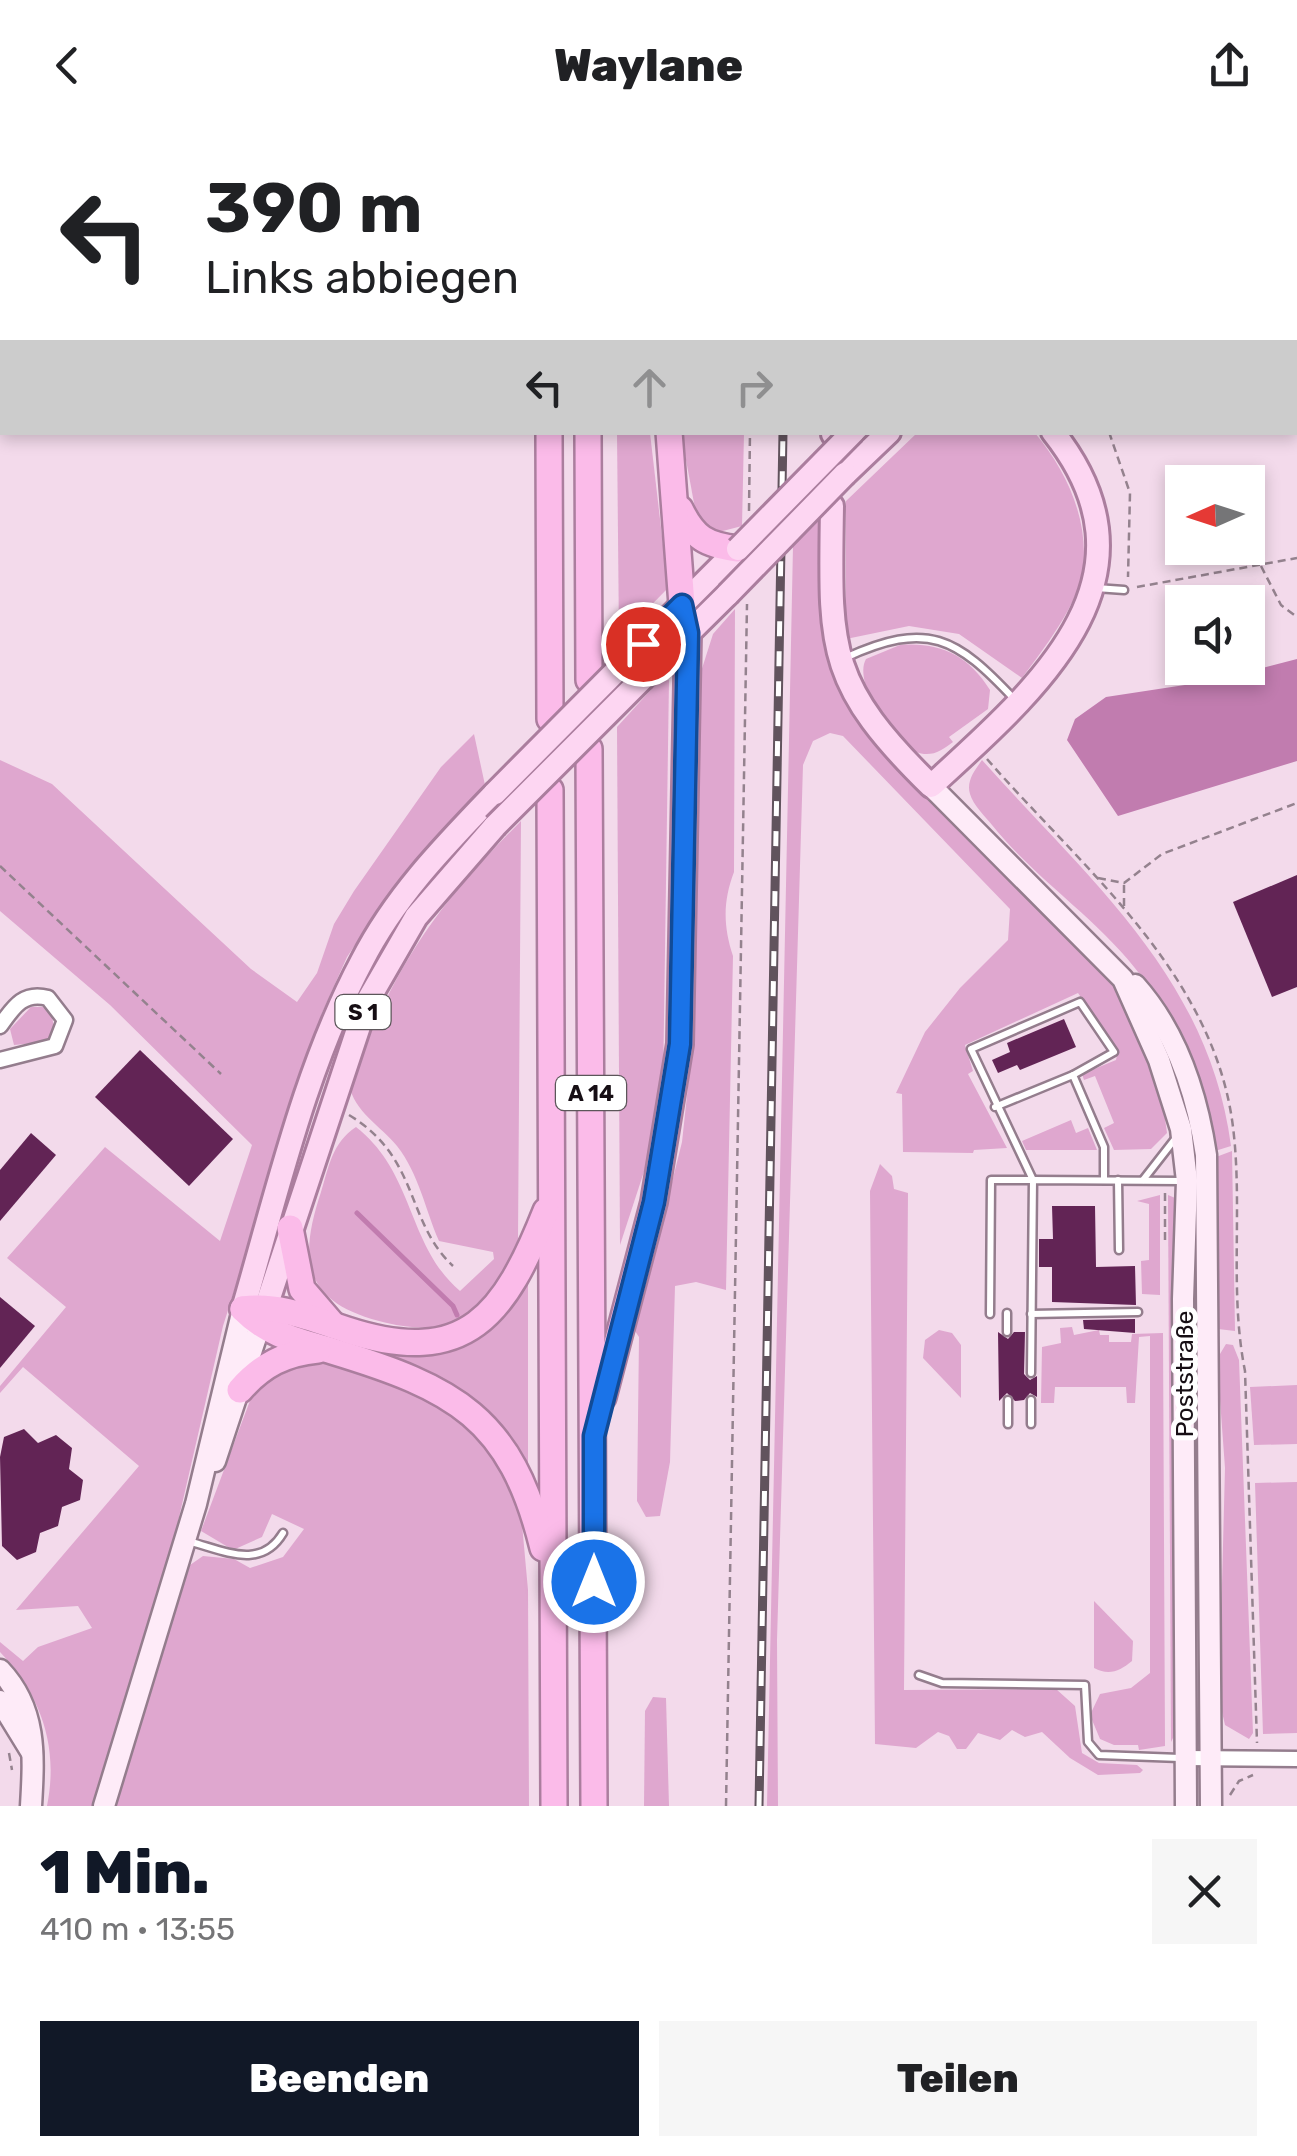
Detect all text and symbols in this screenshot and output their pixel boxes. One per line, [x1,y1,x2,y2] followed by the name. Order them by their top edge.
[40,38,95,93] icon: back
[1202,38,1257,93] icon: share
[554,39,743,92] text: Waylane
[205,167,423,250] text: 390 m
[40,170,170,300] icon: left
[205,251,519,304] text: Links abbiegen
[517,360,572,415] icon: left
[622,360,677,415] icon: ahead
[727,360,782,415] icon: right
[1165,465,1265,565] north arrow
[1165,465,1265,685] map controls
[1165,585,1265,685] button: sound
[601,602,686,687] pin
[616,617,671,672] icon: arrive
[336,995,390,1029] road number: S 1
[556,1076,626,1110] road number: A 14
[1170,1310,1199,1438] street label: Poststraße
[542,1530,646,1634] position arrow
[40,1837,210,1908] text: 1 Min.
[1152,1839,1257,1944] button: close
[40,1910,235,1948] text: 410 m · 13:55
[40,2021,639,2136] button: Beenden
[659,2021,1257,2136] button: Teilen

